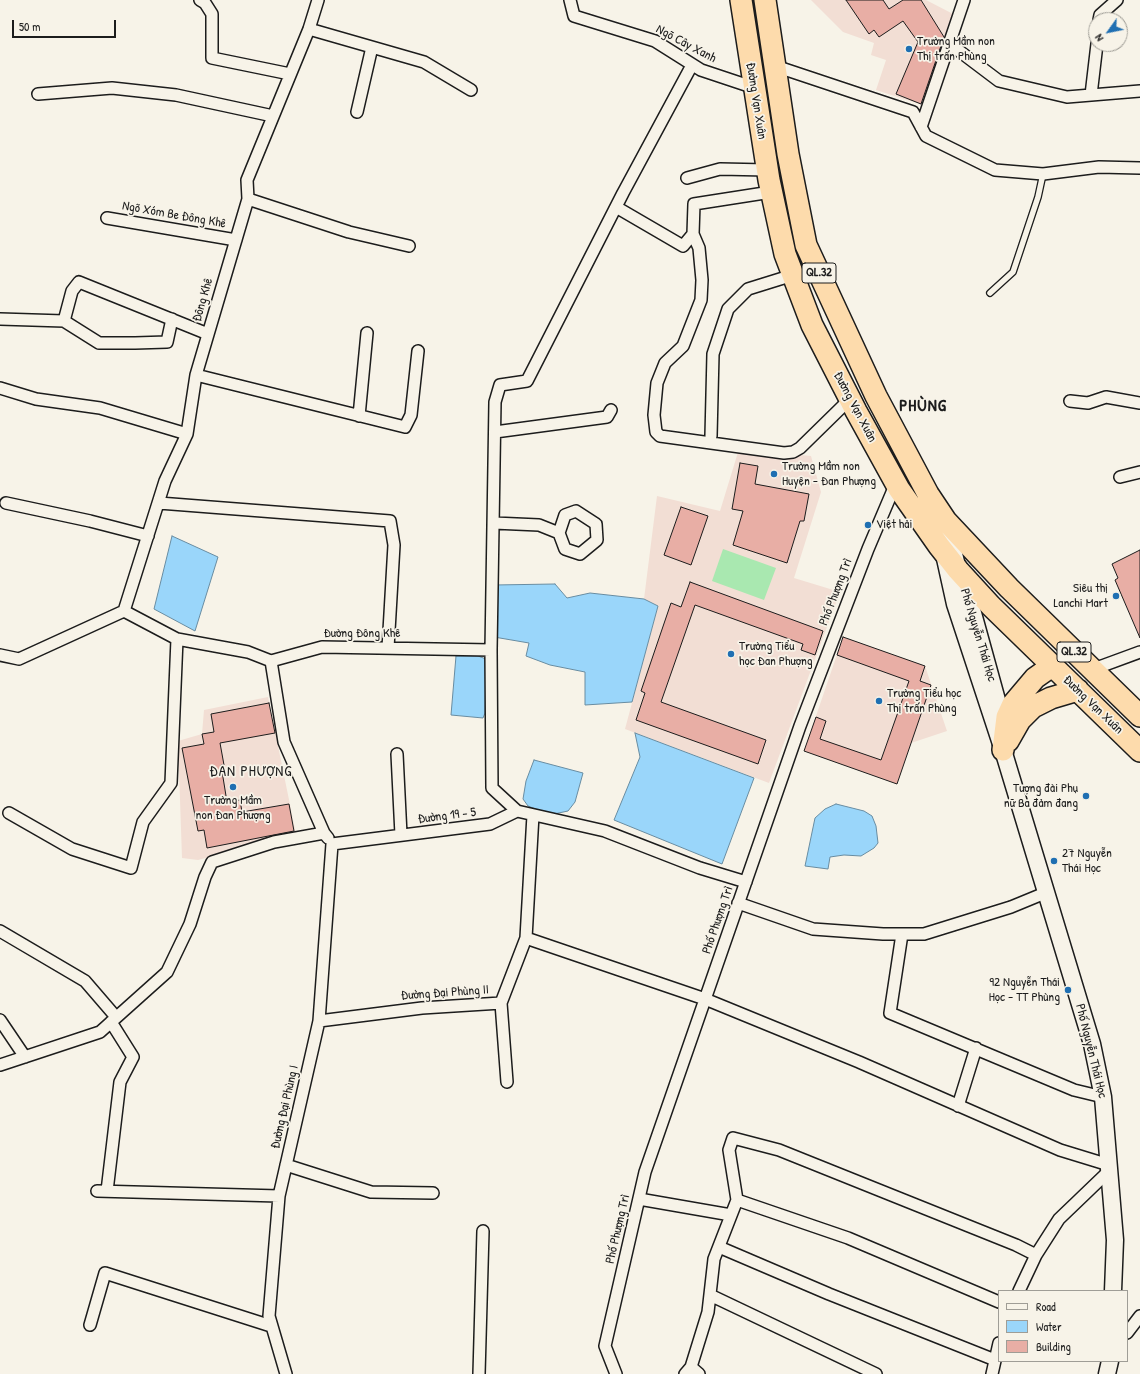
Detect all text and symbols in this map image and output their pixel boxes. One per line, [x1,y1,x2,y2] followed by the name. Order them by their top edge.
[14,12,118,38] scale bar
[1088,12,1128,52] north arrow
[19,18,40,35] text: 50 m
[653,22,719,66] street label: Ngõ Cây Xanh
[1091,32,1106,44] text: N
[917,34,995,65] place label: Trường Mầm non Thị trấn Phùng
[904,44,914,54] marker: Trường Mầm non Thị trấn Phùng
[742,62,770,140] street label: Đường Vạn Xuân
[121,198,227,232] street label: Ngõ Xóm Be Đông Khê
[802,263,836,283] road number: QL.32
[189,276,217,324] street label: Đông Khê
[830,369,880,445] street label: Đường Vạn Xuân
[899,396,947,416] district label: PHÙNG
[782,459,876,490] place label: Trường Mầm non Huyện - Đan Phượng
[769,469,779,479] marker: Trường Mầm non Huyện - Đan Phượng
[876,517,912,533] place label: Việt hải
[863,520,873,530] marker: Việt hải
[816,556,856,628] street label: Phố Phượng Trì
[1053,581,1108,612] place label: Siêu thị Lanchi Mart
[956,587,1000,683] street label: Phố Nguyễn Thái Học
[1111,591,1121,601] marker: Siêu thị Lanchi Mart
[324,626,400,642] street label: Đường Đông Khê
[739,639,813,670] place label: Trường Tiểu học Đan Phượng
[1057,642,1091,662] road number: QL.32
[726,649,736,659] marker: Trường Tiểu học Đan Phượng
[1060,672,1126,738] street label: Đường Vạn Xuân
[887,686,961,717] place label: Trường Tiểu học Thị trấn Phùng
[874,696,884,706] marker: Trường Tiểu học Thị trấn Phùng
[209,763,293,781] district label: ĐAN PHƯỢNG
[1004,781,1078,812] place label: Tượng đài Phụ nữ Ba đảm đang
[228,782,238,792] marker: Trường Mầm non Đan Phượng
[1081,791,1091,801] marker: Tượng đài Phụ nữ Ba đảm đang
[196,793,270,824] place label: Trường Mầm non Đan Phượng
[417,805,477,827] street label: Đường 19 - 5
[1062,846,1112,877] place label: 27 Nguyễn Thái Học
[1049,856,1059,866] marker: 27 Nguyễn Thái Học
[699,884,737,956] street label: Phố Phượng Trì
[989,975,1060,1006] place label: 92 Nguyễn Thái Học - TT Phùng
[401,982,489,1004] street label: Đường Đại Phùng II
[1063,985,1073,995] marker: 92 Nguyễn Thái Học - TT Phùng
[1072,1002,1110,1100] street label: Phố Nguyễn Thái Học
[268,1064,302,1150] street label: Đường Đại Phùng I
[602,1193,634,1265] street label: Phố Phượng Trì
[998,1290,1128,1362] legend
[1036,1298,1056,1315] text: Road
[1036,1318,1062,1335] text: Water
[1036,1338,1071,1355] text: Building

